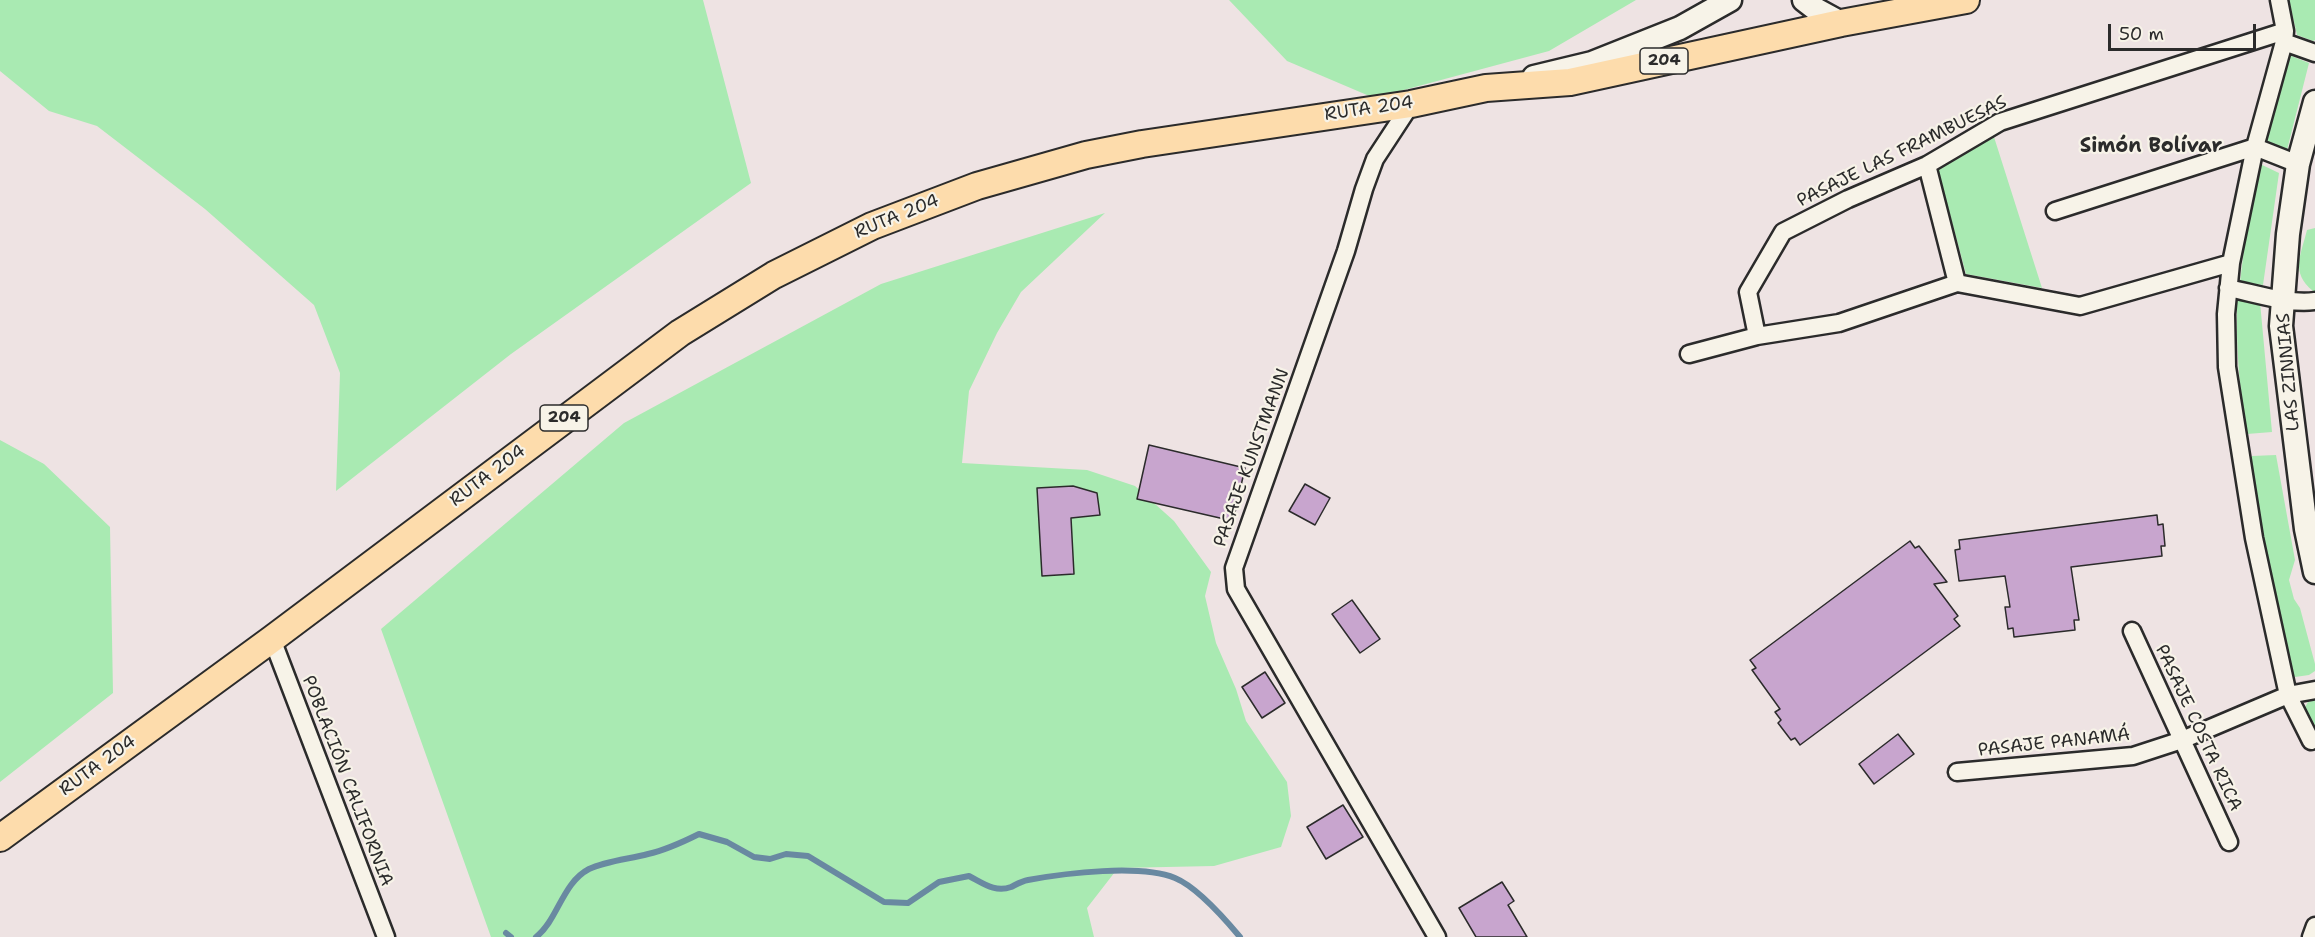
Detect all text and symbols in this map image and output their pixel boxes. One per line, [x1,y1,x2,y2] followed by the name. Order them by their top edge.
[2111,12,2260,50] scale bar
[2119,22,2164,46] text: 50 m
[1640,48,1688,74] road number: 204
[1323,92,1415,126] street label: RUTA 204
[1794,92,2010,212] street label: PASAJE LAS FRAMBUESAS
[2080,135,2222,159] district label: Simón Bolívar
[851,190,943,244] street label: RUTA 204
[2273,312,2305,432] street label: LAS ZINNIAS
[1210,366,1294,550] street label: PASAJE KUNSTMANN
[540,405,588,431] road number: 204
[446,440,530,512] street label: RUTA 204
[2150,641,2246,815] street label: PASAJE COSTA RICA
[297,673,397,889] street label: POBLACIÓN CALIFORNIA
[1977,724,2131,762] street label: PASAJE PANAMÁ
[55,731,141,801] street label: RUTA 204

